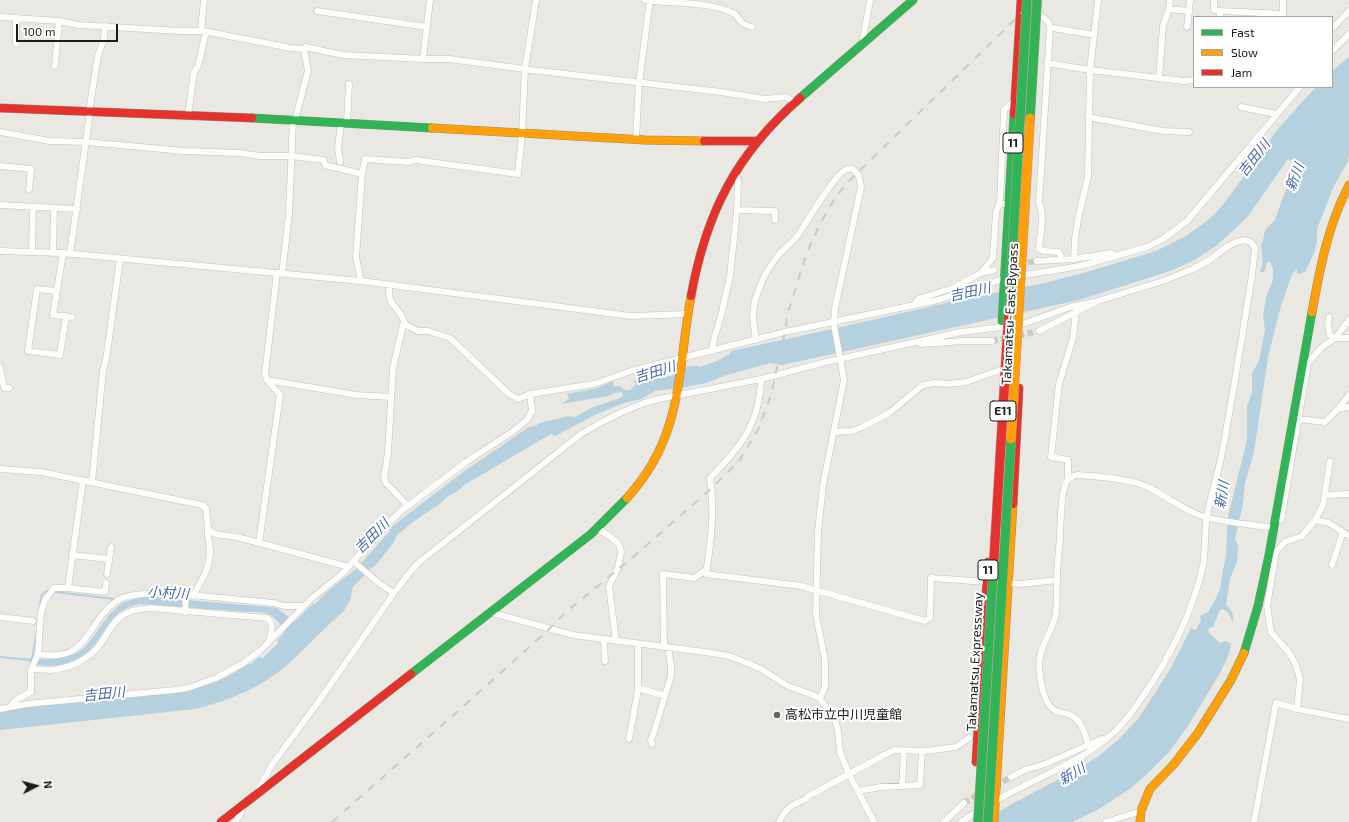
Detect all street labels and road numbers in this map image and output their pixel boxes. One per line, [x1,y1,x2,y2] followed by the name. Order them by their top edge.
[1003,133,1023,153] road number: 11
[998,243,1022,385] street label: Takamatsu-East Bypass
[990,401,1016,421] road number: E11
[978,560,998,580] road number: 11
[964,592,986,732] street label: Takamatsu Expressway

